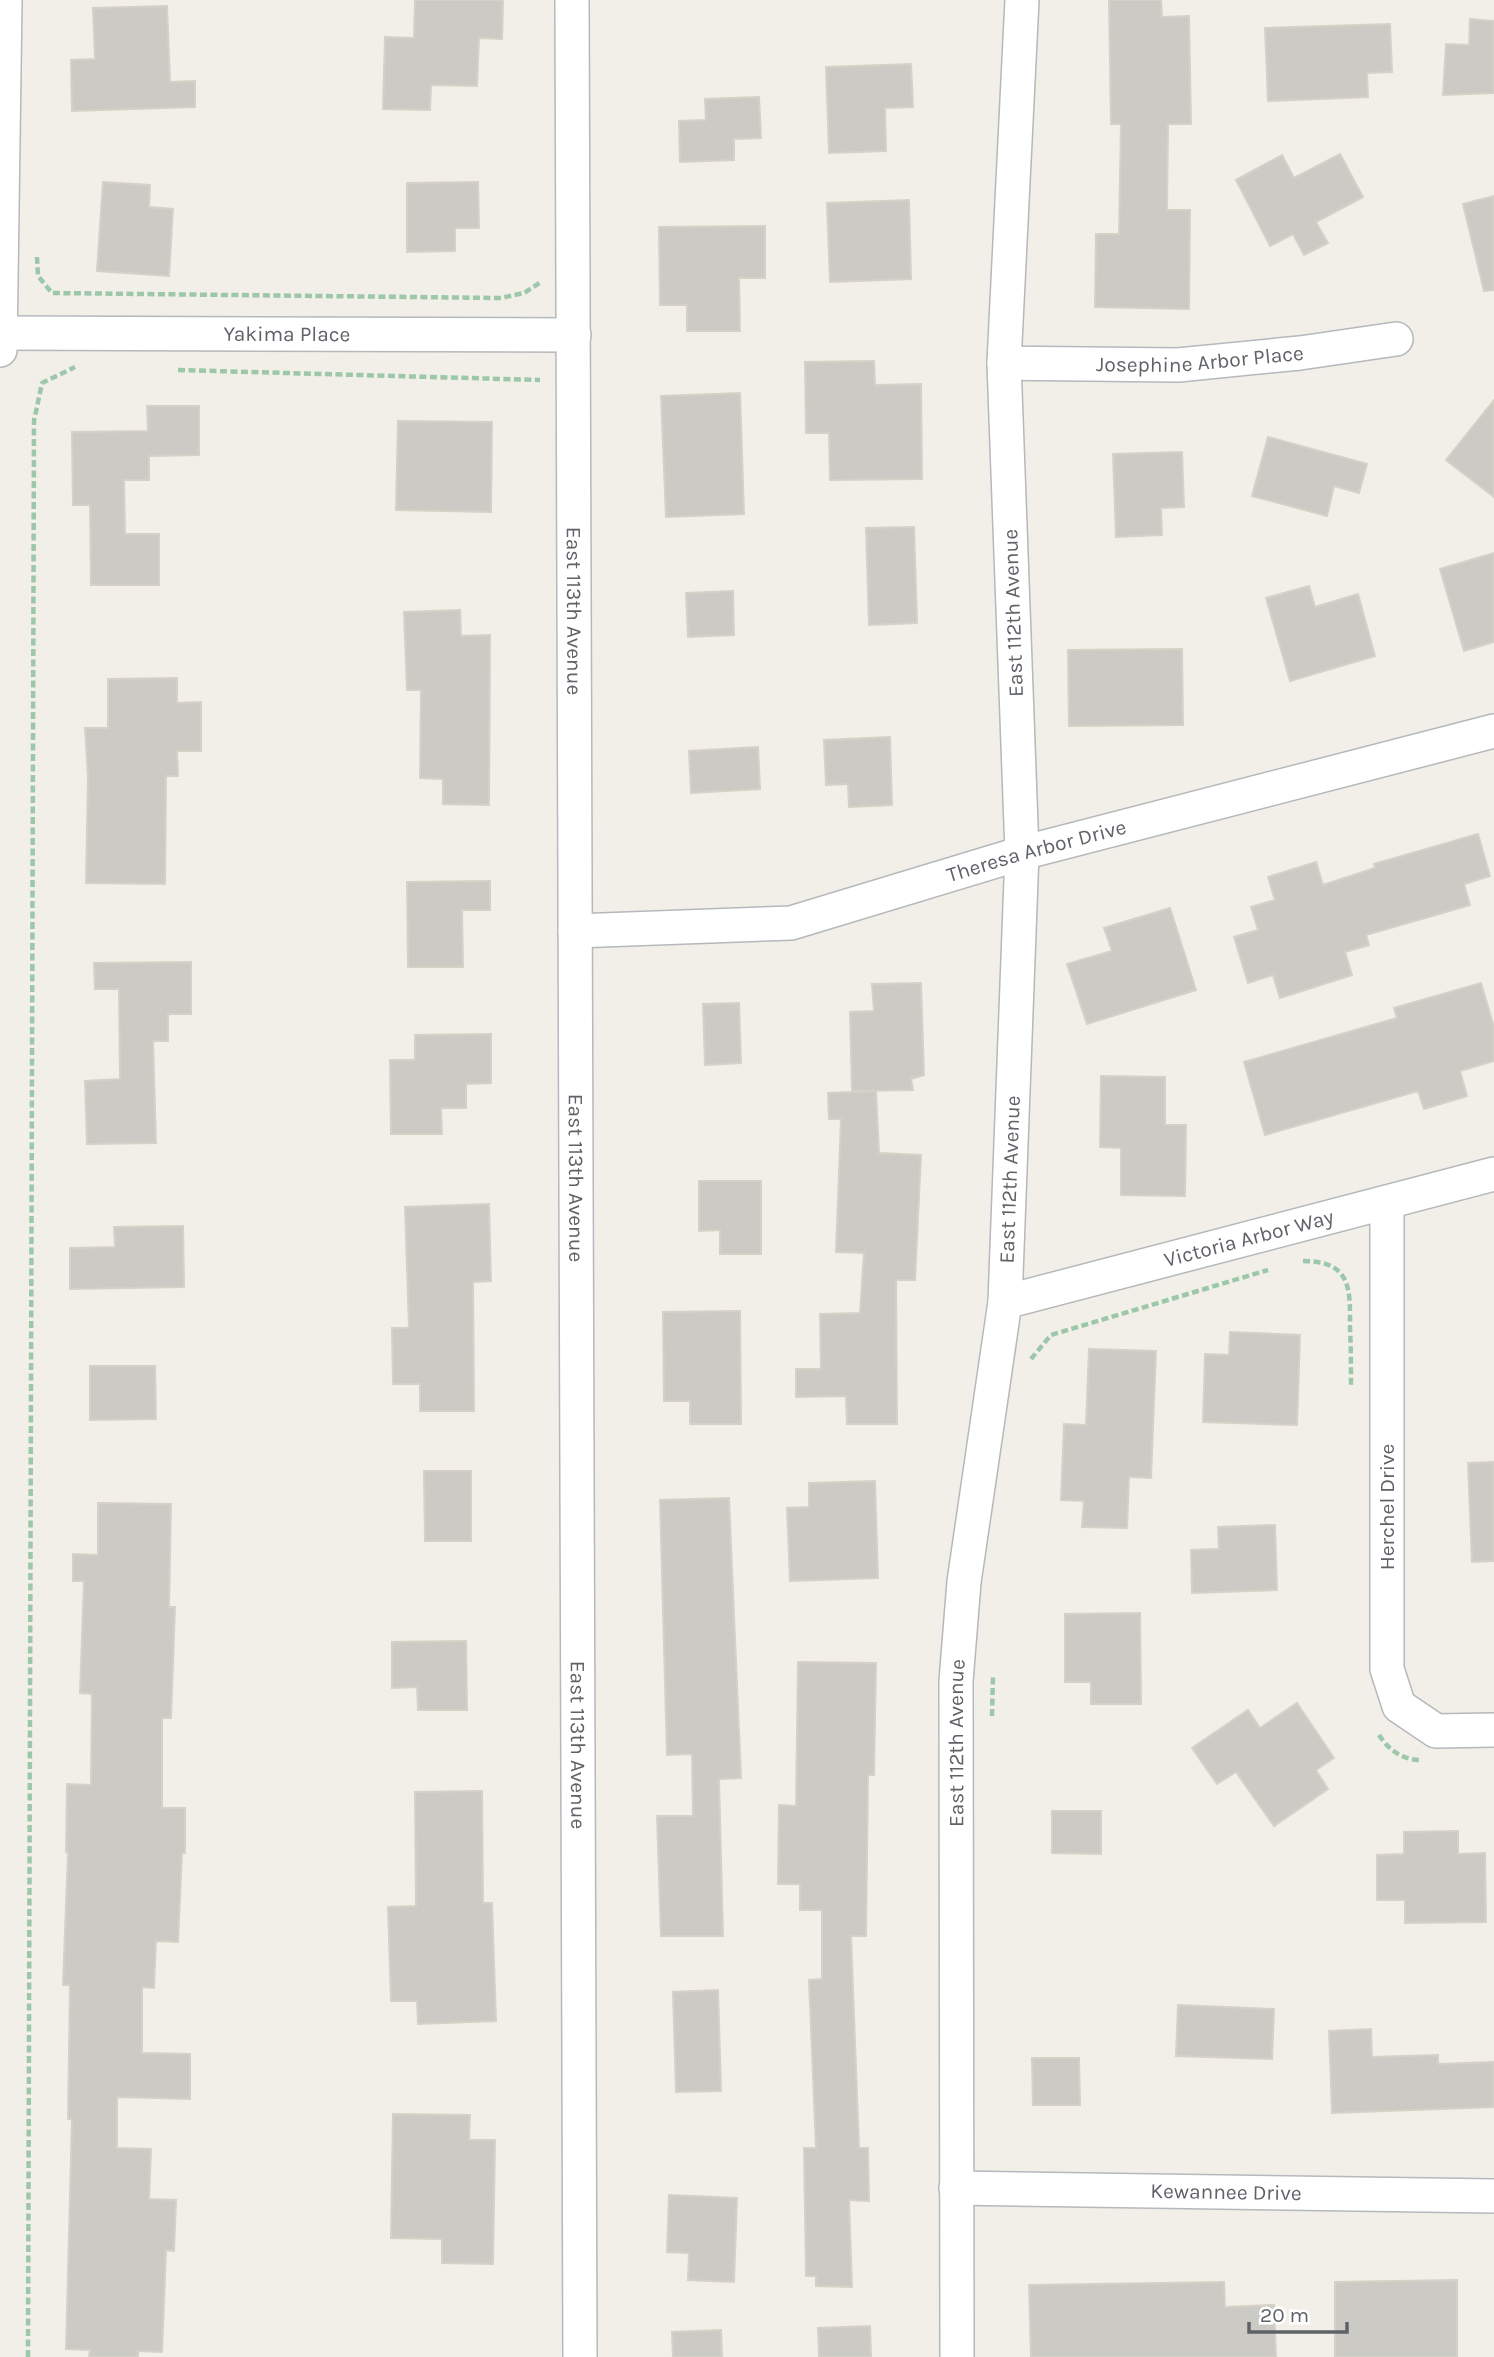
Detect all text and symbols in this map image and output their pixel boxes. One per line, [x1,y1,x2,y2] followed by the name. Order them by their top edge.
[224,322,350,346] street label: Yakima Place
[1096,341,1305,377] street label: Josephine Arbor Place
[562,527,586,695] street label: East 113th Avenue
[998,529,1028,697] street label: East 112th Avenue
[944,815,1129,887] street label: Theresa Arbor Drive
[564,1094,588,1262] street label: East 113th Avenue
[994,1095,1025,1264] street label: East 112th Avenue
[1161,1204,1336,1272] street label: Victoria Arbor Way
[1375,1444,1399,1570] street label: Herchel Drive
[944,1658,970,1827] street label: East 112th Avenue
[566,1661,590,1829] street label: East 113th Avenue
[1150,2179,1302,2205] street label: Kewannee Drive
[1249,2290,1347,2334] scale bar
[1260,2303,1309,2327] text: 20 m

